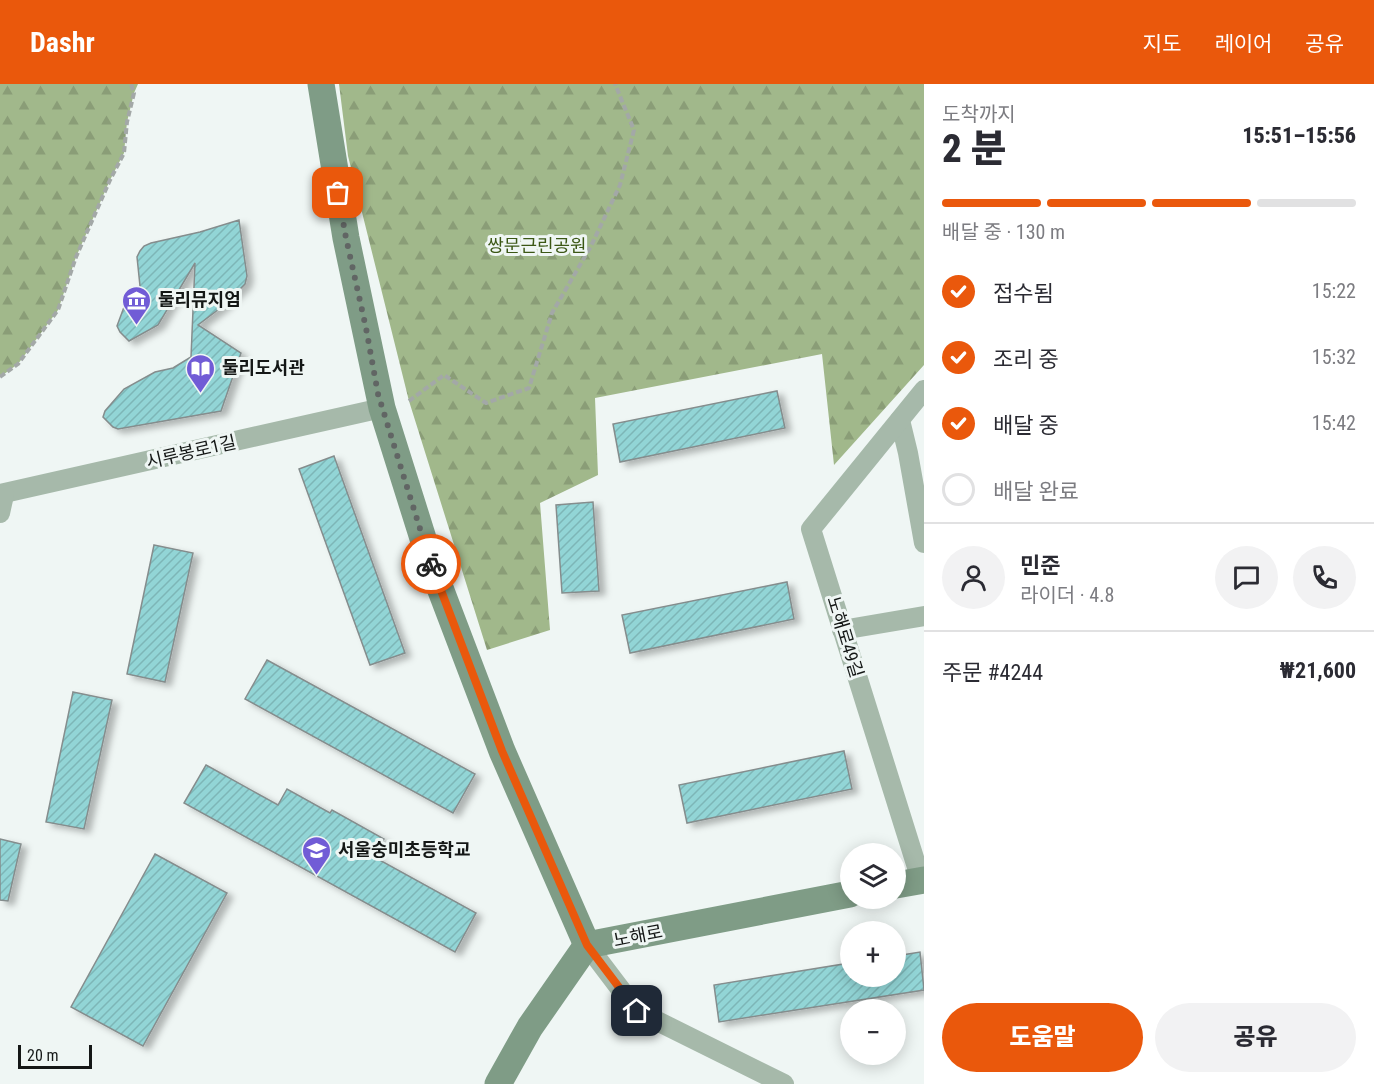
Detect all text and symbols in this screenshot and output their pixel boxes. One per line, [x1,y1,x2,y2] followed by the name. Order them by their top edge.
[30,26,95,59] text: Dashr
[1143,32,1181,56] text: 지도
[1214,32,1272,56] text: 레이어
[1305,32,1344,56] text: 공유
[942,102,1016,126] text: 도착까지
[1242,123,1356,148] text: 15:51–15:56
[942,126,1007,172] text: 2 분
[312,167,363,218] pin
[321,176,354,209] icon: bag
[942,220,1065,244] text: 배달 중 · 130 m
[487,235,587,256] park label: 쌍문근린공원
[942,275,975,308] icon: check
[1312,279,1356,303] text: 15:22
[993,281,1054,306] text: 접수됨
[121,284,153,326] museum icon: 둘리뮤지엄
[158,289,241,310] place label: 둘리뮤지엄
[942,341,975,374] icon: check
[1312,345,1356,369] text: 15:32
[993,347,1059,372] text: 조리 중
[185,352,217,394] library icon: 둘리도서관
[222,357,305,378] place label: 둘리도서관
[942,407,975,440] icon: check
[1312,411,1356,435] text: 15:42
[993,413,1059,438] text: 배달 중
[144,431,238,472] street label: 시루봉로1길
[993,479,1079,504] text: 배달 완료
[401,534,461,594] courier
[942,546,1005,609] button: person
[1215,546,1278,609] button: chat
[1293,546,1356,609] button: phone
[415,548,448,581] icon: bike
[1020,553,1060,578] text: 민준
[1020,583,1114,607] text: 라이더 · 4.8
[823,594,868,680] street label: 노해로49길
[1280,658,1356,683] text: ₩21,600
[942,660,1043,685] text: 주문 #4244
[301,834,333,876] school or university icon: 서울숭미초등학교
[338,839,470,860] place label: 서울숭미초등학교
[840,843,906,1065] map controls
[840,843,906,909] button: layers
[612,920,664,951] street label: 노해로
[840,921,906,987] button: +
[611,985,662,1036] pin
[620,994,653,1027] icon: home
[840,999,906,1065] button: −
[942,1003,1143,1072] button: 도움말
[1155,1003,1356,1072] button: 공유
[18,1042,92,1070] scale bar
[27,1046,59,1065] text: 20 m

